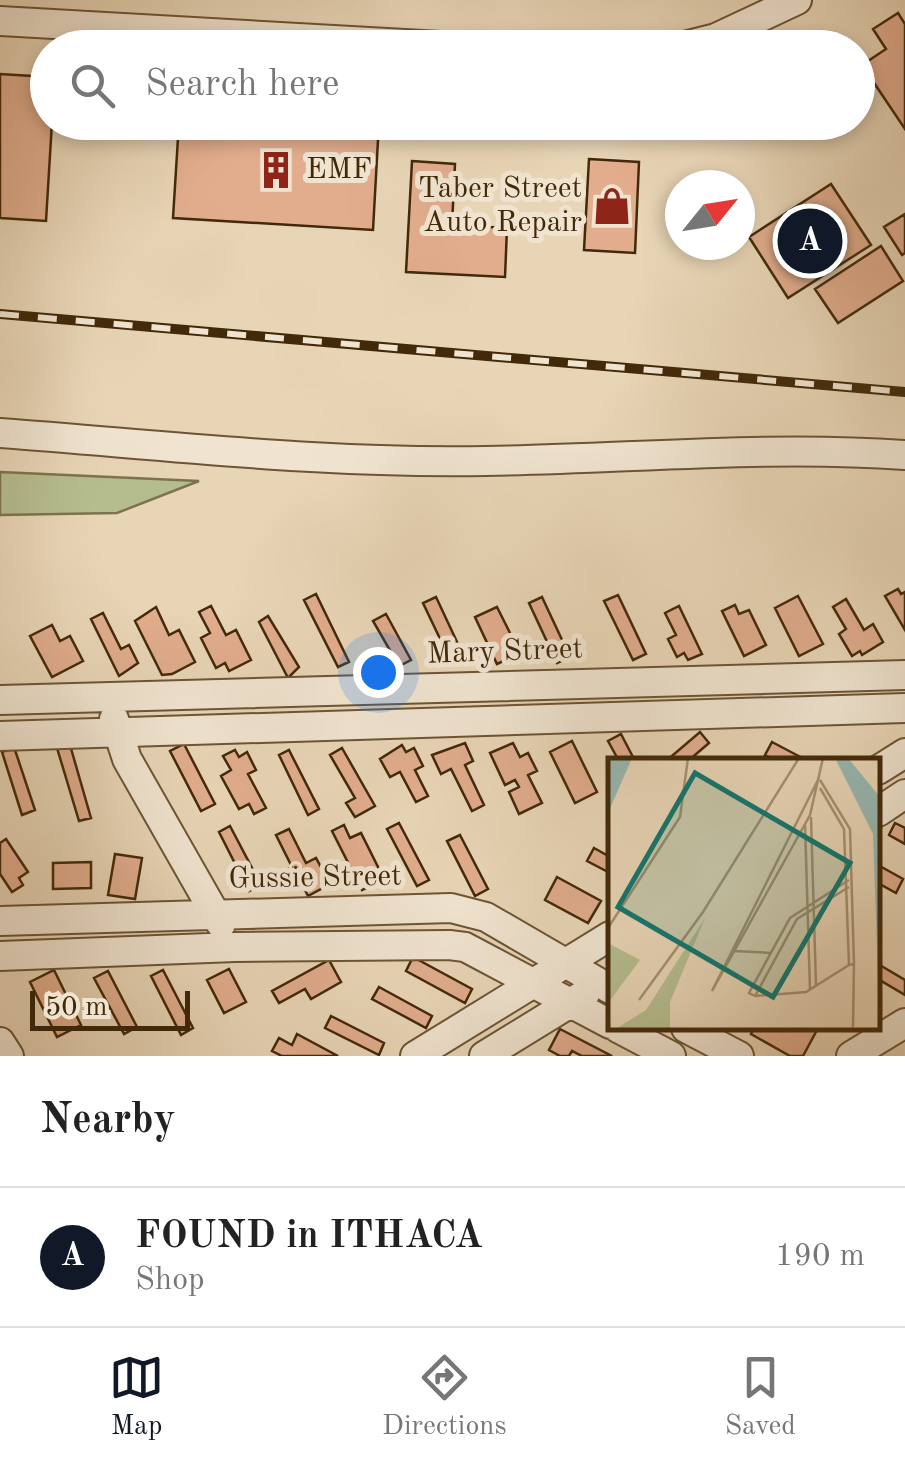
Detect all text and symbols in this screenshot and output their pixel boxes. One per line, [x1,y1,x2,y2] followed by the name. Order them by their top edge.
[30,30,875,140] search box
[65,58,120,113] icon: search
[145,66,340,104] text: Search here
[255,149,297,191] building icon: EMF
[306,155,372,185] place label: EMF
[665,170,755,260] north arrow
[418,174,582,238] place label: Taber Street Auto Repair
[591,185,633,227] shop icon: Taber Street Auto Repair
[778,204,842,278] pin: A
[426,634,584,670] street label: Mary Street
[353,647,404,698] your location
[608,758,880,1031] inset map
[228,861,402,895] street label: Gussie Street
[30,986,190,1030] scale bar
[45,994,108,1022] text: 50 m
[40,1100,176,1142] text: Nearby
[135,1218,483,1256] text: FOUND in ITHACA
[60,1241,85,1273] text: A
[775,1241,865,1273] text: 190 m
[135,1265,205,1297] text: Shop
[109,1350,164,1445] tab: Map
[382,1350,507,1445] tab: Directions
[725,1350,796,1445] tab: Saved

